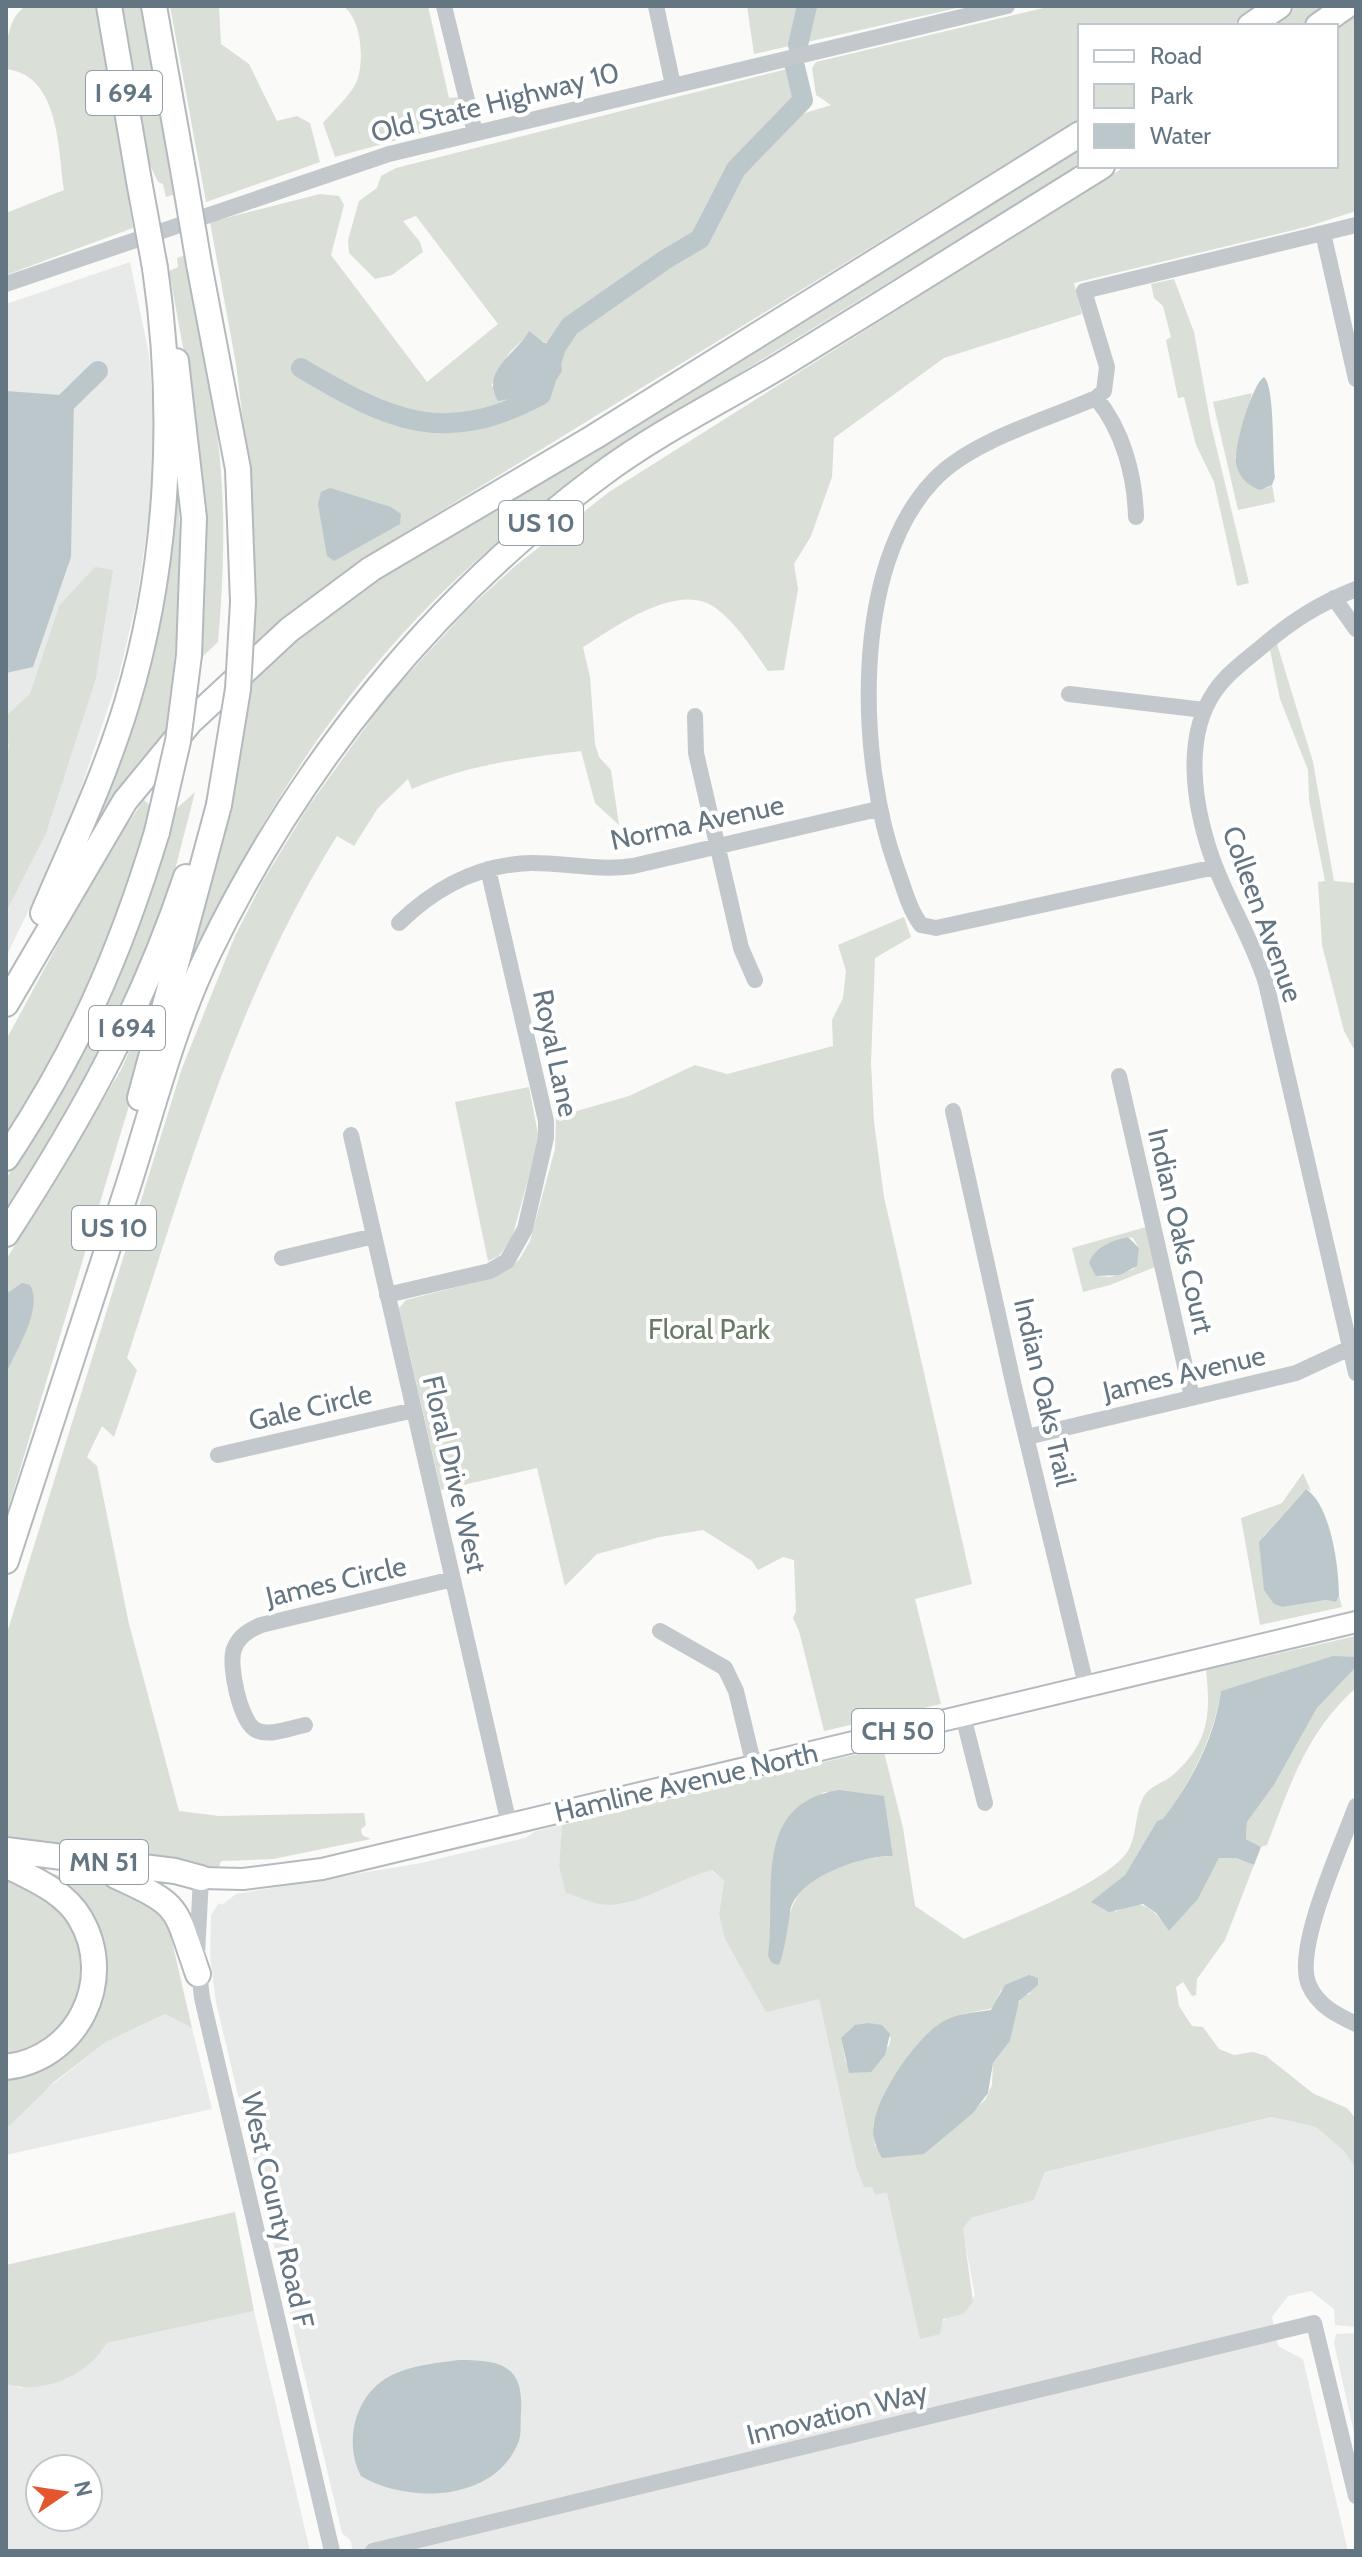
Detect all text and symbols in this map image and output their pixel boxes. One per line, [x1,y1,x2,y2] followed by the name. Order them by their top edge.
[1078,24,1338,168] legend
[1150,41,1202,70] text: Road
[367,55,623,149] street label: Old State Highway 10
[86,71,162,115] road number: I 694
[1150,81,1193,110] text: Park
[1150,121,1211,150] text: Water
[499,501,583,545] road number: US 10
[607,787,787,857] street label: Norma Avenue
[1215,821,1311,1007] street label: Colleen Avenue
[526,986,586,1120] street label: Royal Lane
[89,1006,165,1050] road number: I 694
[1141,1125,1221,1337] street label: Indian Oaks Court
[72,1206,156,1250] road number: US 10
[1007,1295,1083,1490] street label: Indian Oaks Trail
[648,1312,770,1346] park label: Floral Park
[1098,1338,1269,1408] street label: James Avenue
[416,1372,494,1576] street label: Floral Drive West
[245,1376,375,1438] street label: Gale Circle
[261,1548,410,1614] street label: James Circle
[852,1709,944,1753] road number: CH 50
[551,1735,821,1829] street label: Hamline Avenue North
[60,1840,148,1884] road number: MN 51
[234,2089,322,2332] street label: West County Road F
[743,2374,931,2452] street label: Innovation Way
[24,2453,104,2533] north arrow
[68,2478,98,2499] text: N

